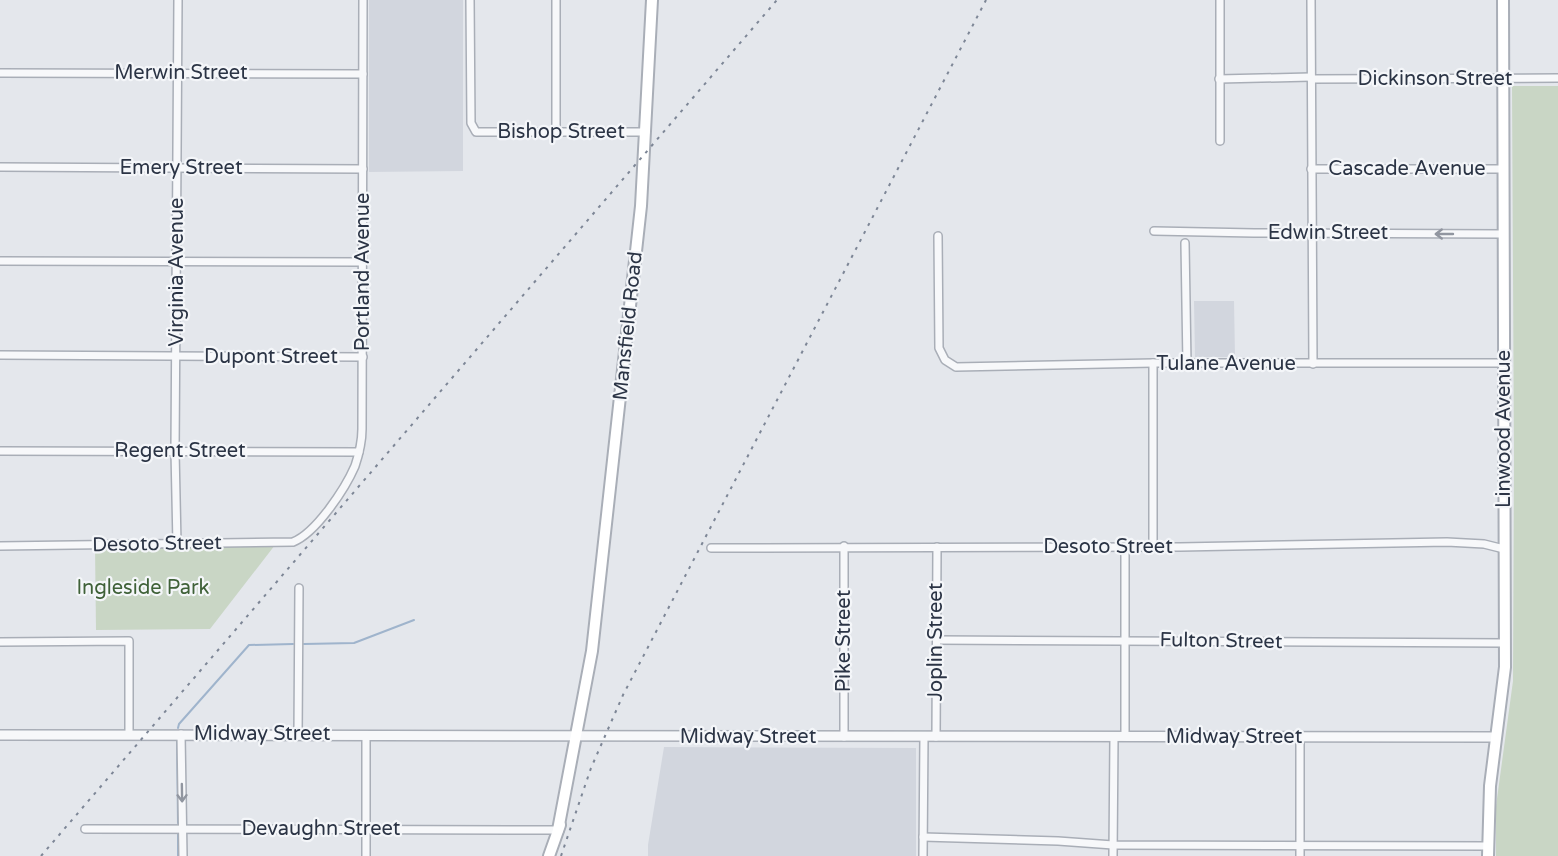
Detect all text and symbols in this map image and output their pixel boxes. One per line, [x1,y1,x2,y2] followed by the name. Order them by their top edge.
[114,61,248,85] street label: Merwin Street
[1358,67,1513,91] street label: Dickinson Street
[497,120,625,144] street label: Bishop Street
[119,156,243,180] street label: Emery Street
[1328,157,1486,181] street label: Cascade Avenue
[351,193,375,351] street label: Portland Avenue
[165,198,189,346] street label: Virginia Avenue
[1268,221,1389,245] street label: Edwin Street
[1435,228,1455,240] one-way arrow
[608,250,648,402] street label: Mansfield Road
[204,345,338,369] street label: Dupont Street
[1492,350,1516,508] street label: Linwood Avenue
[1156,352,1296,376] street label: Tulane Avenue
[114,439,246,463] street label: Regent Street
[92,531,222,557] street label: Desoto Street
[1043,535,1173,559] street label: Desoto Street
[76,576,210,600] park label: Ingleside Park
[924,582,948,701] street label: Joplin Street
[832,589,856,692] street label: Pike Street
[1159,628,1283,654] street label: Fulton Street
[194,722,331,746] street label: Midway Street
[680,725,817,749] street label: Midway Street
[1166,725,1303,749] street label: Midway Street
[176,782,188,802] one-way arrow
[241,817,401,841] street label: Devaughn Street

